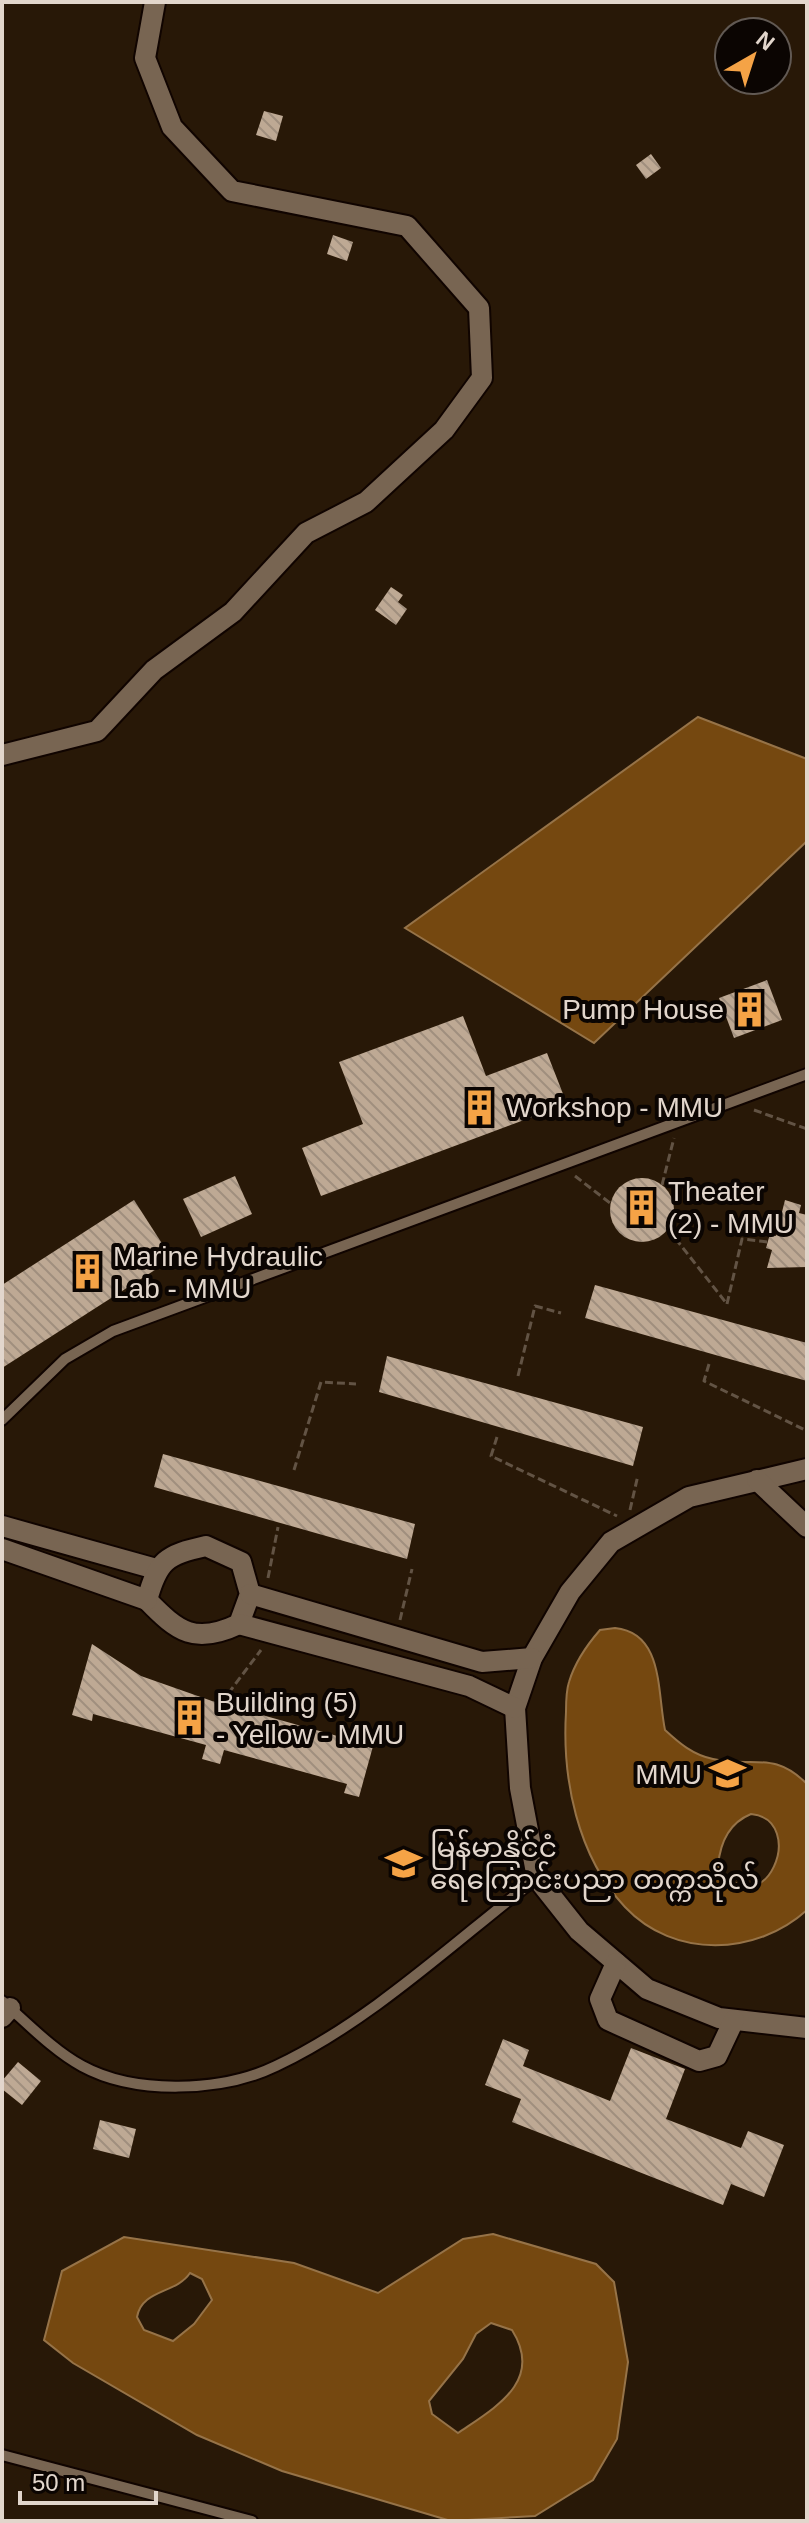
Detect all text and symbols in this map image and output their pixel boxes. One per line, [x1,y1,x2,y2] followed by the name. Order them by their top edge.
[713,16,793,96] north arrow
[751,26,779,56] text: N
[731,990,769,1028] building icon: Pump House
[562,994,724,1025] place label: Pump House
[461,1088,499,1126] building icon: Workshop - MMU
[506,1092,723,1123] place label: Workshop - MMU
[668,1176,794,1239] place label: Theater (2) - MMU
[623,1188,661,1226] building icon: Theater (2) - MMU
[113,1241,323,1304] place label: Marine Hydraulic Lab - MMU
[68,1253,106,1291] building icon: Marine Hydraulic Lab - MMU
[216,1687,404,1750] place label: Building (5) - Yellow - MMU
[171,1699,209,1737] building icon: Building (5) - Yellow - MMU
[709,1755,747,1793] school or university icon: MMU
[635,1759,702,1790] place label: MMU
[430,1829,759,1902] place label: မြန်မာနိုင်ငံ ရေကြောင်းပညာ တက္ကသိုလ်
[385,1844,423,1882] school or university icon: မြန်မာနိုင်ငံ ရေကြောင်းပညာ တက္ကသိုလ်
[20,2455,156,2505] scale bar
[32,2469,85,2496] text: 50 m

